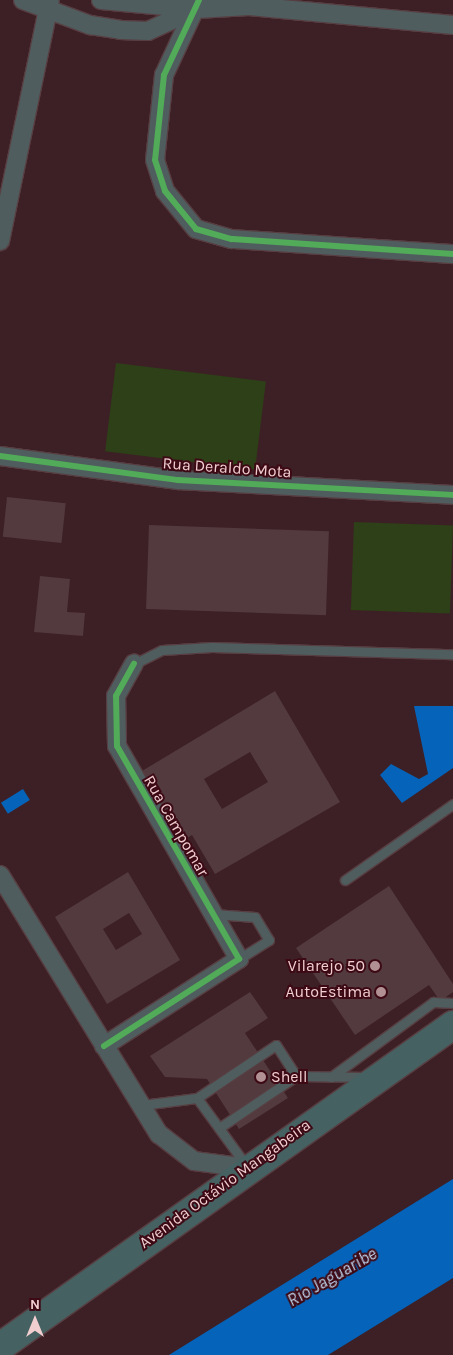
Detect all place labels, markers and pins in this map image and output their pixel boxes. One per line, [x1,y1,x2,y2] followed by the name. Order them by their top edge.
[288,956,365,976] place label: Vilarejo 50
[369,960,381,972] marker: Vilarejo 50
[285,982,371,1002] place label: AutoEstima
[375,986,387,998] marker: AutoEstima
[271,1067,308,1087] place label: Shell
[255,1071,267,1083] marker: Shell

